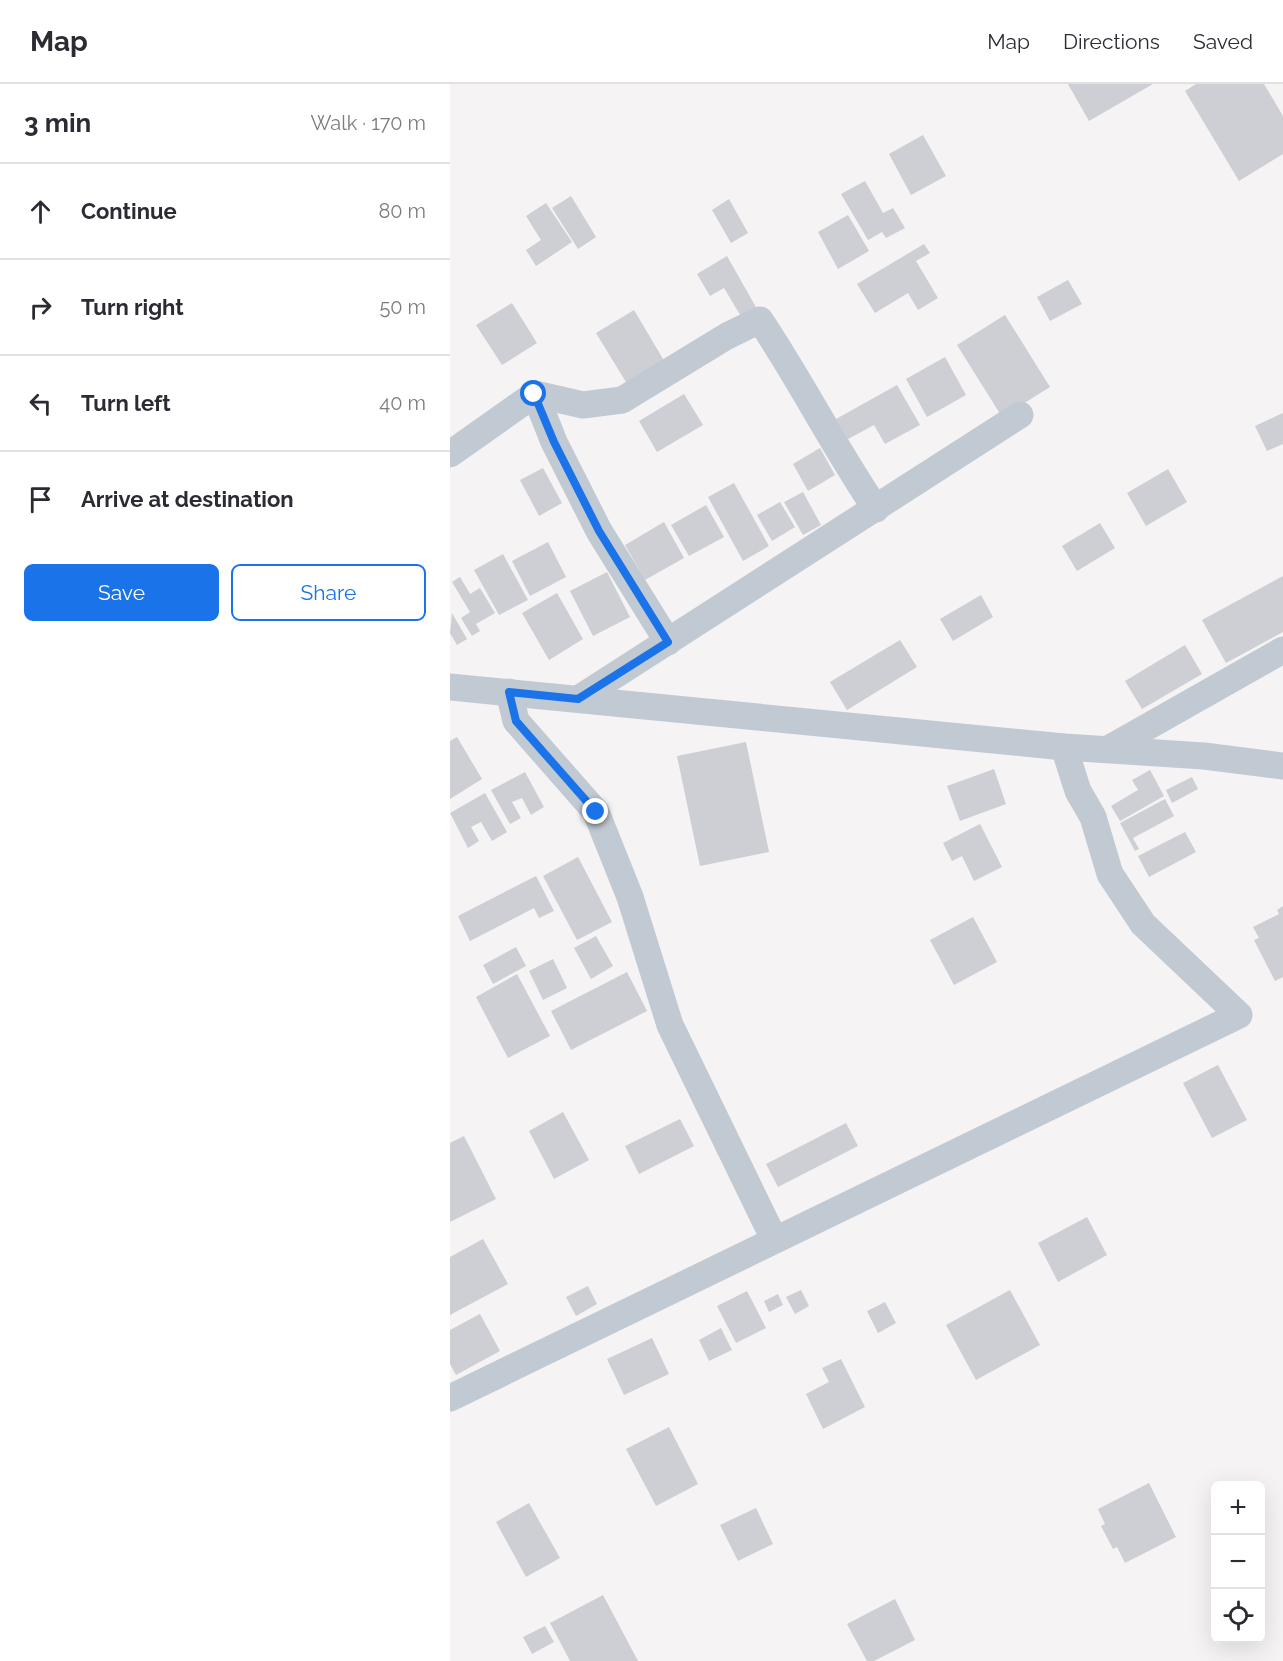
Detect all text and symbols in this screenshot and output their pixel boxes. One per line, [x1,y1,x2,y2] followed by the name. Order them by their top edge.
[30,25,88,58] text: Map
[987,29,1030,54] text: Map
[1063,29,1160,54] text: Directions
[1193,29,1253,54] text: Saved
[24,108,91,138] text: 3 min
[310,111,426,135] text: Walk · 170 m
[24,195,57,228] icon: ahead
[81,198,177,224] text: Continue
[378,199,426,223] text: 80 m
[24,291,57,324] icon: right
[81,294,184,320] text: Turn right
[379,295,426,319] text: 50 m
[520,380,546,406] route start
[24,387,57,420] icon: left
[81,390,171,416] text: Turn left
[379,391,426,415] text: 40 m
[24,483,57,516] icon: arrive
[81,486,294,512] text: Arrive at destination
[24,564,219,621] button: Save
[231,564,426,621] button: Share
[582,798,608,824] route end
[1211,1481,1265,1643] map controls
[1211,1481,1265,1535] button: +
[1211,1535,1265,1589] button: −
[1211,1589,1265,1643] button: locate

